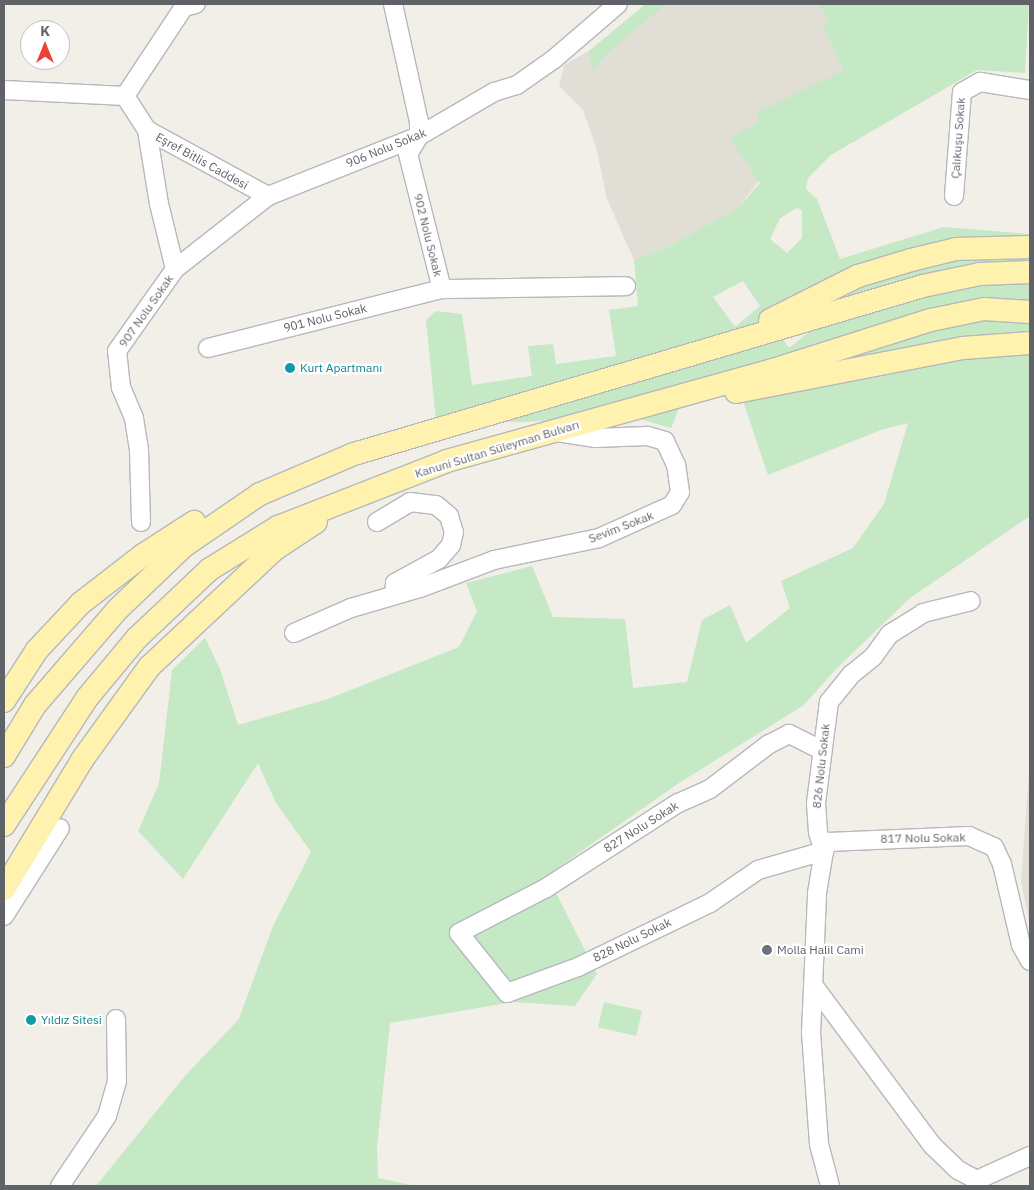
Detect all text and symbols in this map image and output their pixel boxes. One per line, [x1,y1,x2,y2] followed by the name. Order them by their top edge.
[20,20,70,70] north arrow
[40,22,50,40] text: K
[948,97,968,179] street label: Çalıkuşu Sokak
[344,125,428,171] street label: 906 Nolu Sokak
[153,130,251,192] street label: Eşref Bitlis Caddesi
[411,192,445,278] street label: 902 Nolu Sokak
[116,272,176,350] street label: 907 Nolu Sokak
[282,301,368,335] street label: 901 Nolu Sokak
[300,361,382,375] place label: Kurt Apartmanı
[284,362,296,374] marker: Kurt Apartmanı
[413,417,581,481] street label: Kanuni Sultan Süleyman Bulvarı
[587,508,655,546] street label: Sevim Sokak
[809,723,833,809] street label: 826 Nolu Sokak
[601,798,681,856] street label: 827 Nolu Sokak
[880,830,966,846] street label: 817 Nolu Sokak
[591,915,673,965] street label: 828 Nolu Sokak
[777,943,864,957] place label: Molla Halil Cami
[761,944,773,956] marker: Molla Halil Cami
[41,1013,102,1027] place label: Yıldız Sitesi
[25,1014,37,1026] marker: Yıldız Sitesi

